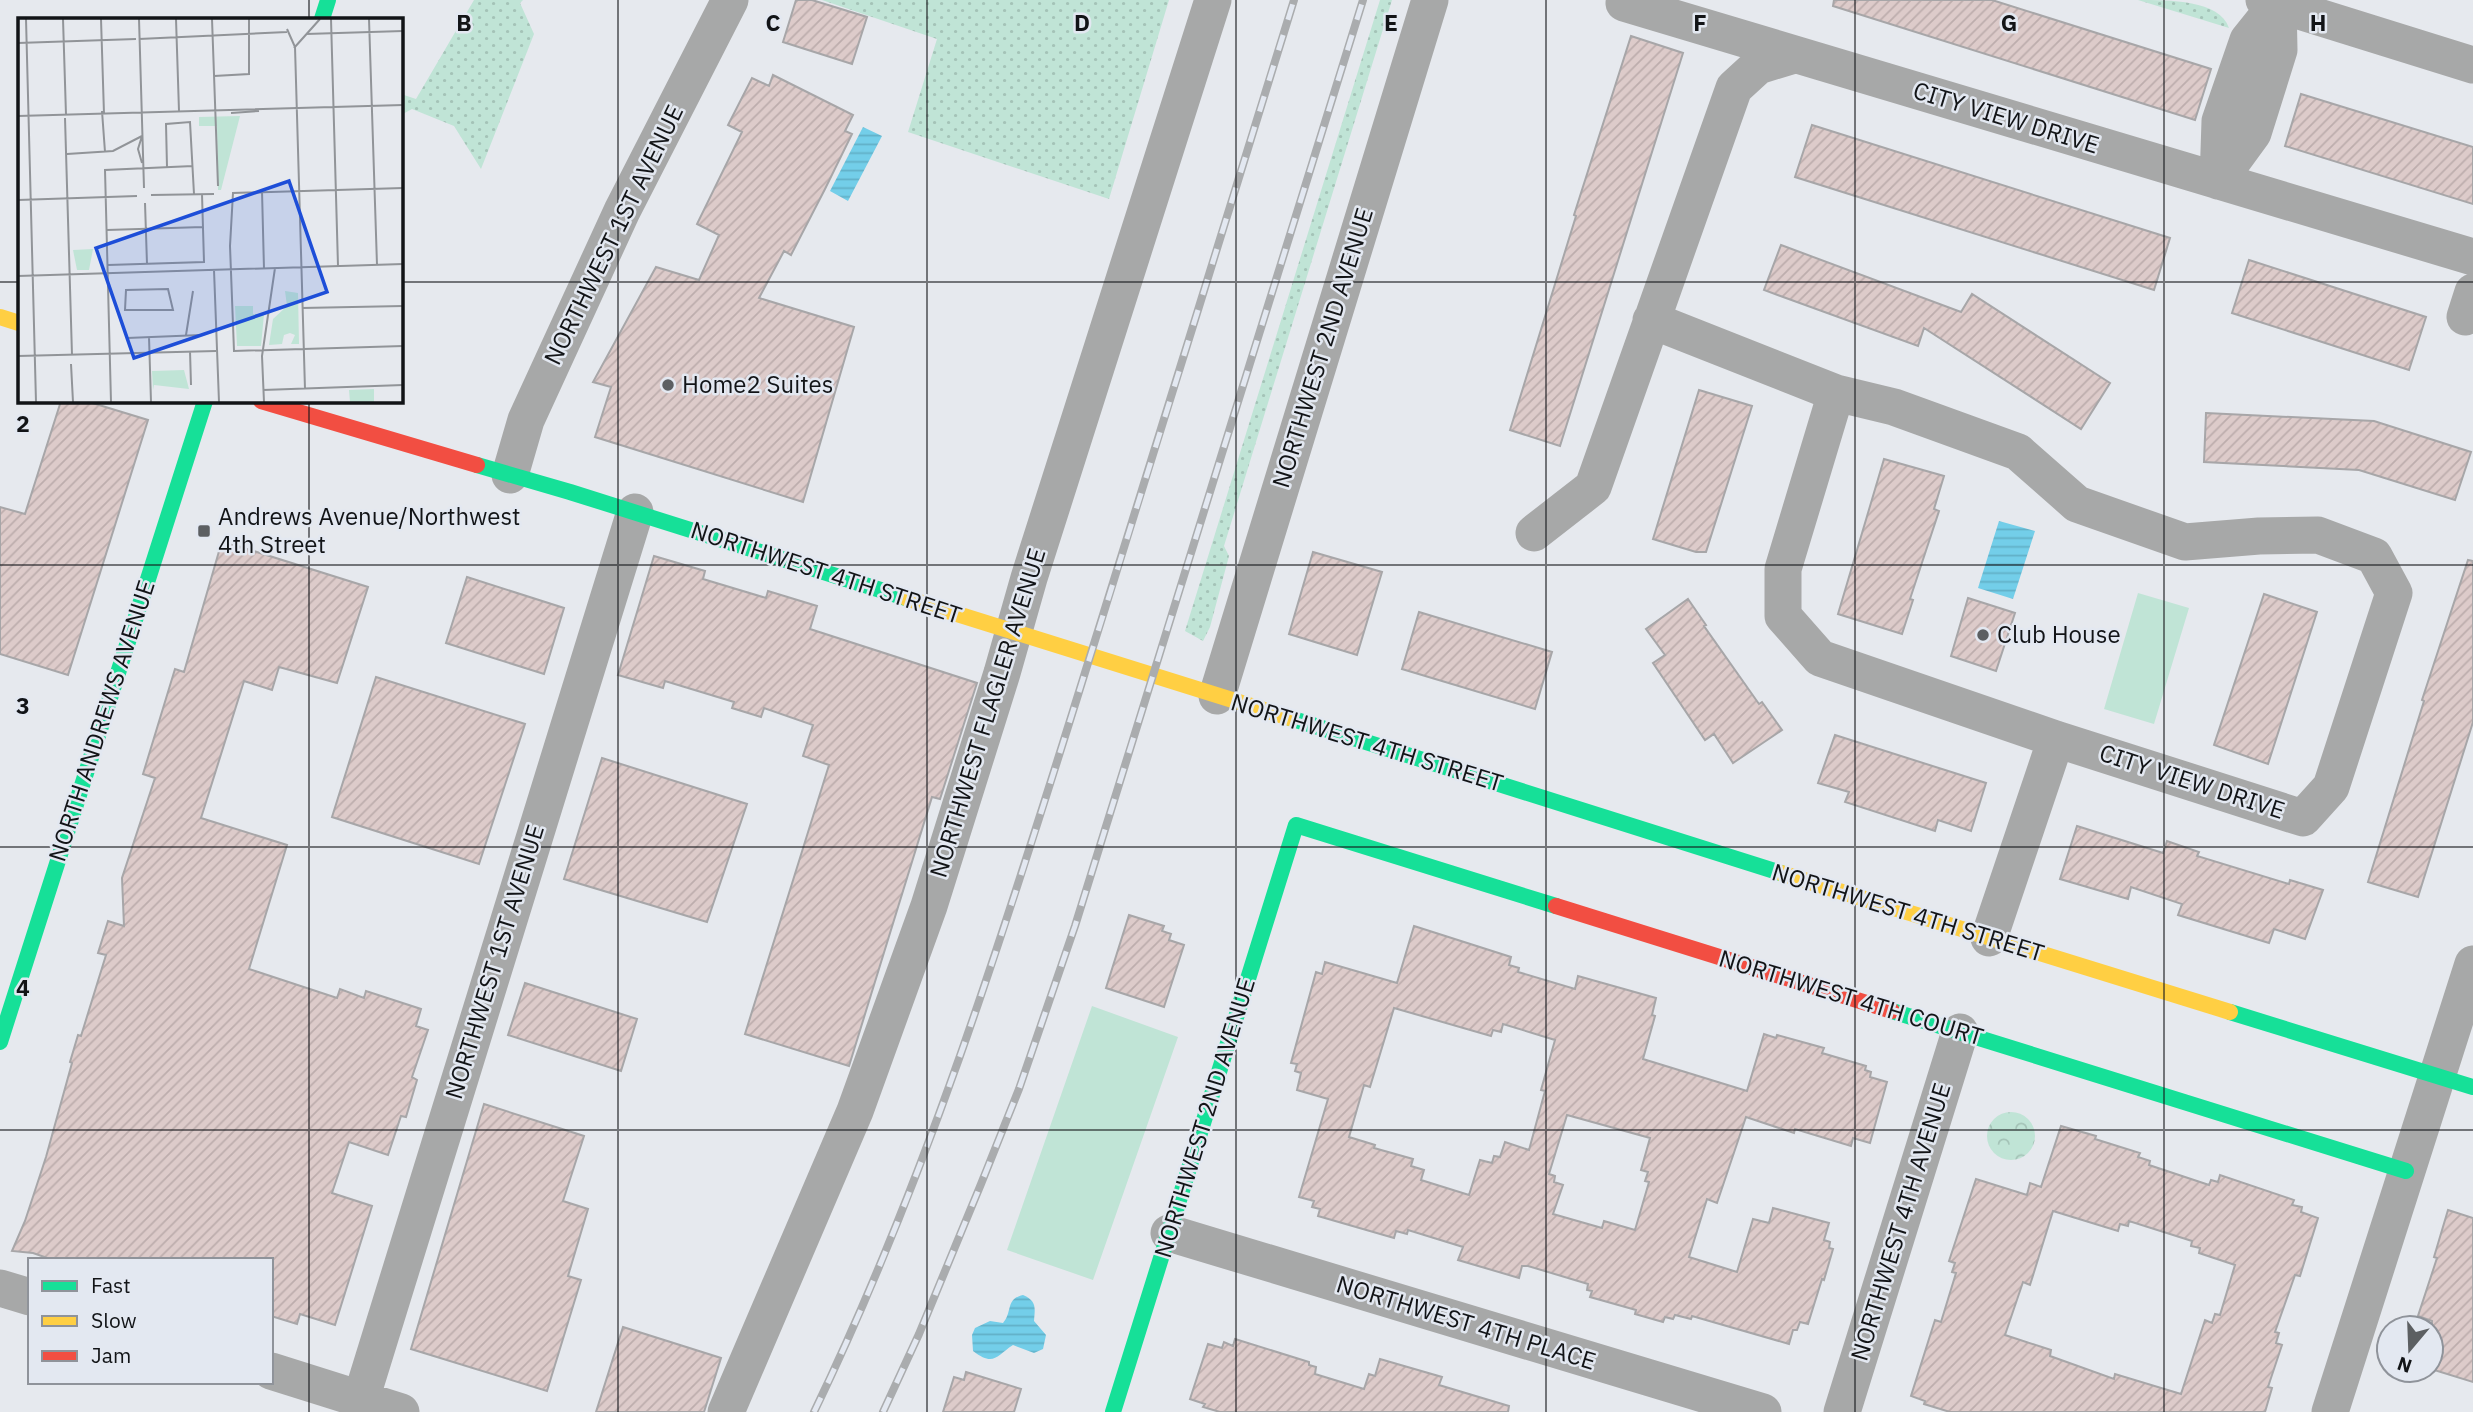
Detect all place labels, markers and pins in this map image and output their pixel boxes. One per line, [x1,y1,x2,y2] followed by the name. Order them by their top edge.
[682,368,833,400] place label: Home2 Suites
[660,377,676,393] marker: Home2 Suites
[218,500,520,560] place label: Andrews Avenue/Northwest 4th Street
[196,523,212,539] marker: Andrews Avenue/Northwest 4th Street
[1997,618,2121,650] place label: Club House
[1975,627,1991,643] marker: Club House

